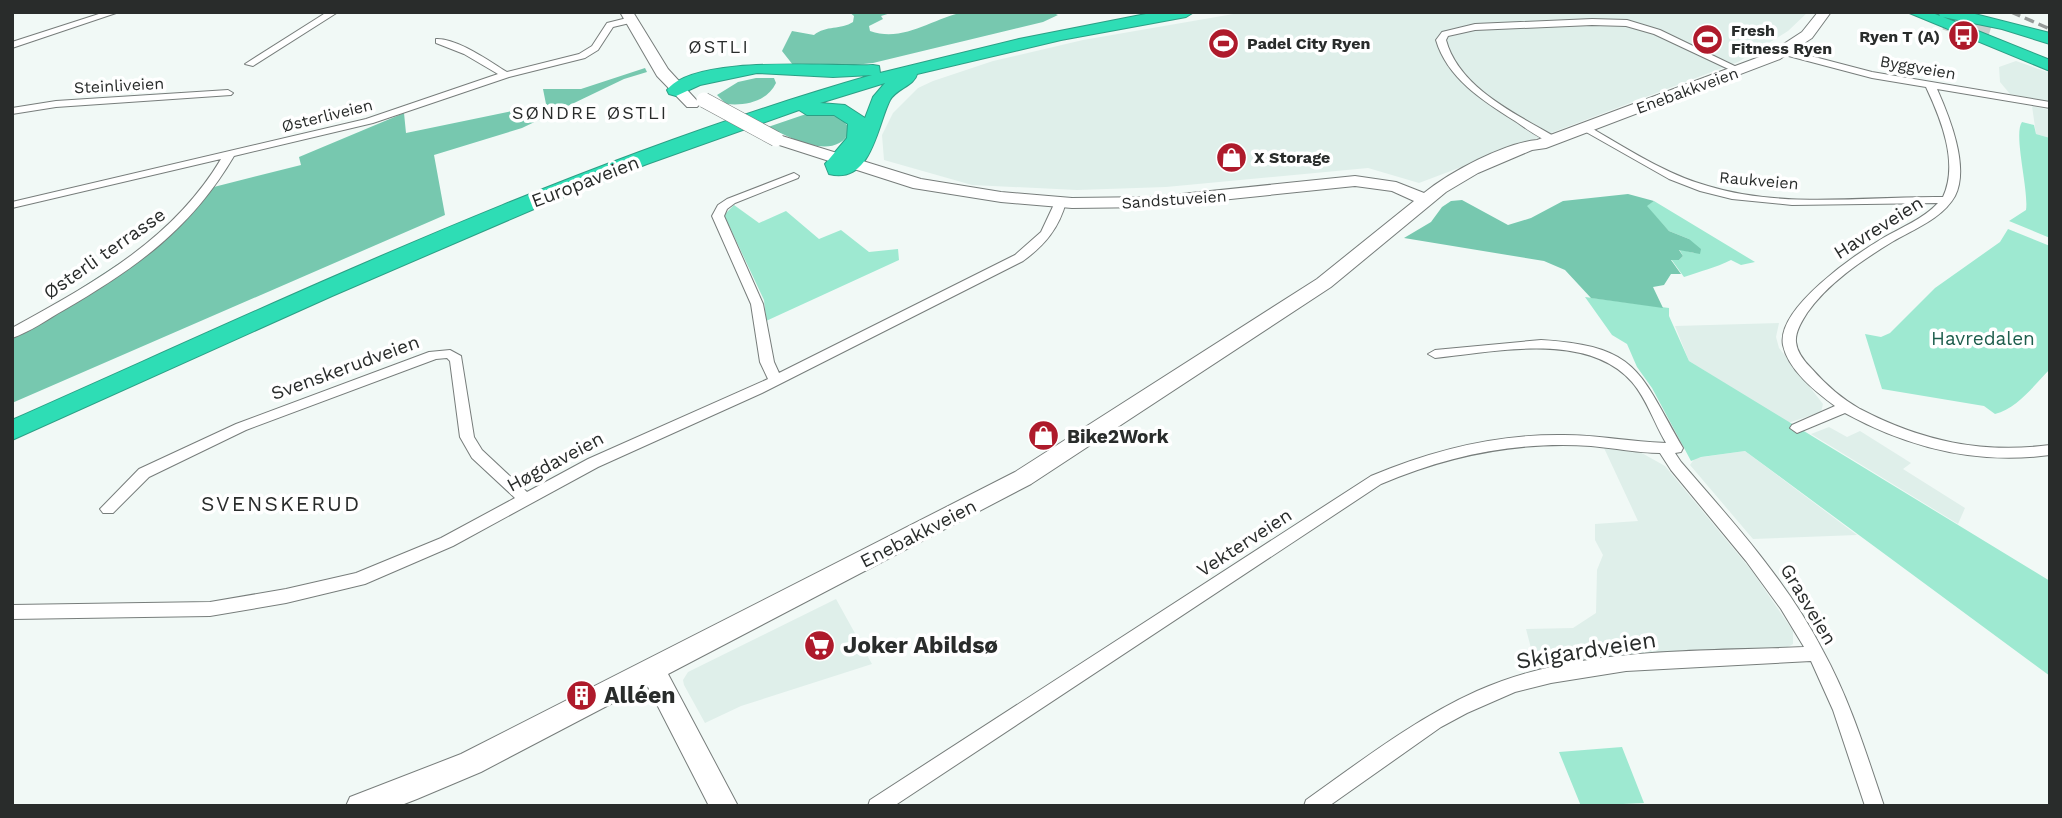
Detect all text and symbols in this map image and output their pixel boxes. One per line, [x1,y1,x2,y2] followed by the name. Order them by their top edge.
[1946,19,1980,53] bus stop icon: Ryen T (A)
[1731,21,1832,58] place label: Fresh Fitness Ryen
[1691,22,1725,56] sports icon: Fresh Fitness Ryen
[1207,26,1241,60] sports icon: Padel City Ryen
[1859,27,1940,46] place label: Ryen T (A)
[1247,34,1370,53] place label: Padel City Ryen
[688,36,750,57] district label: ØSTLI
[1879,51,1957,84] street label: Byggveien
[1633,63,1741,118] street label: Enebakkveien
[73,74,165,97] street label: Steinliveien
[280,95,375,136] street label: Østerliveien
[512,102,668,123] district label: SØNDRE ØSTLI
[1214,140,1248,174] shop icon: X Storage
[1254,148,1330,167] place label: X Storage
[528,150,642,213] street label: Europaveien
[1718,168,1799,193] street label: Raukveien
[1121,186,1227,213] street label: Sandstuveien
[1829,191,1927,264] street label: Havreveien
[39,203,170,304] street label: Østerli terrasse
[1931,327,2035,350] park label: Havredalen
[268,330,422,405] street label: Svenskerudveien
[1027,419,1061,453] shop icon: Bike2Work
[1067,425,1169,448] place label: Bike2Work
[503,426,608,497] street label: Høgdaveien
[201,491,361,516] district label: SVENSKERUD
[856,494,980,573] street label: Enebakkveien
[1193,503,1296,582] street label: Vekterveien
[1775,560,1842,649] street label: Grasveien
[1514,626,1658,675] street label: Skigardveien
[803,628,837,662] supermarket icon: Joker Abildsø
[843,632,998,659] place label: Joker Abildsø
[564,678,598,712] building icon: Alléen
[604,682,676,709] place label: Alléen

